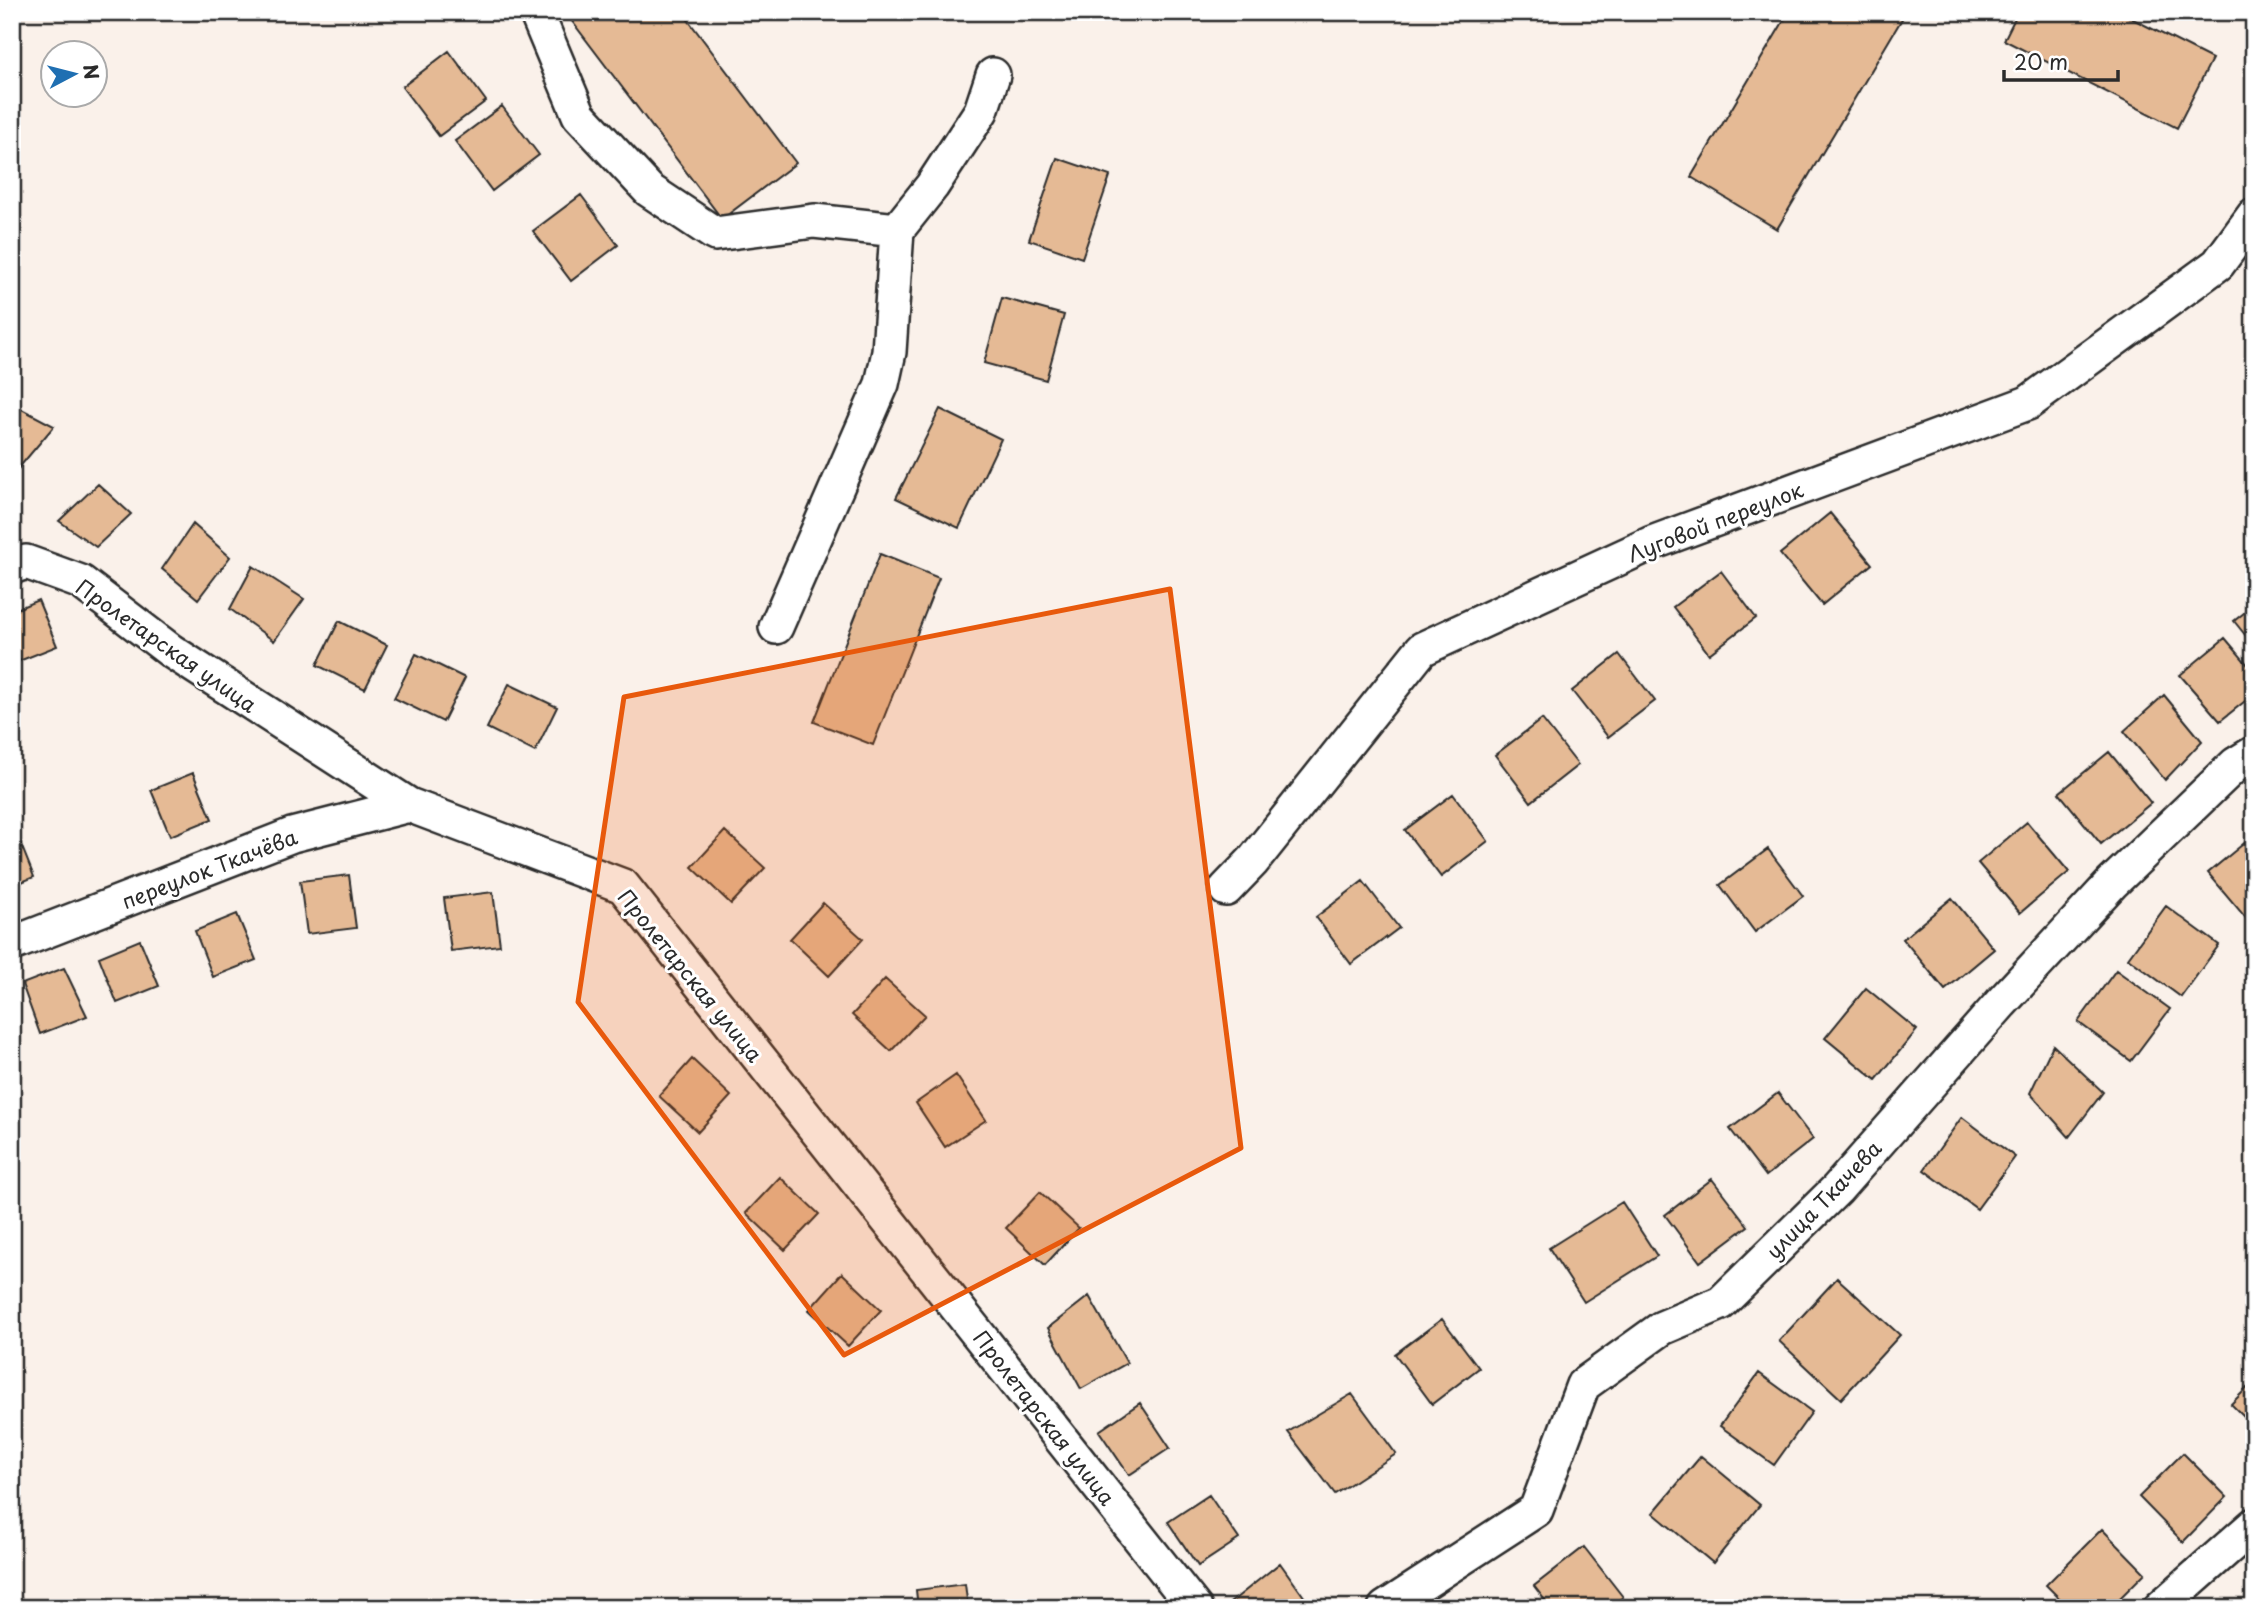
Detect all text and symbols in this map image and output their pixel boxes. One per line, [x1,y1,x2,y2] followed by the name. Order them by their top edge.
[38,38,108,108] north arrow
[2004,38,2117,82] scale bar
[2014,45,2068,77] text: 20 m
[77,63,107,81] text: N
[1623,473,1808,569] street label: Луговой переулок
[70,570,265,720] street label: Пролетарская улица
[117,820,301,916] street label: переулок Ткачёва
[611,882,771,1069] street label: Пролетарская улица
[1758,1132,1888,1266] street label: улица Ткачева
[966,1323,1124,1512] street label: Пролетарская улица

